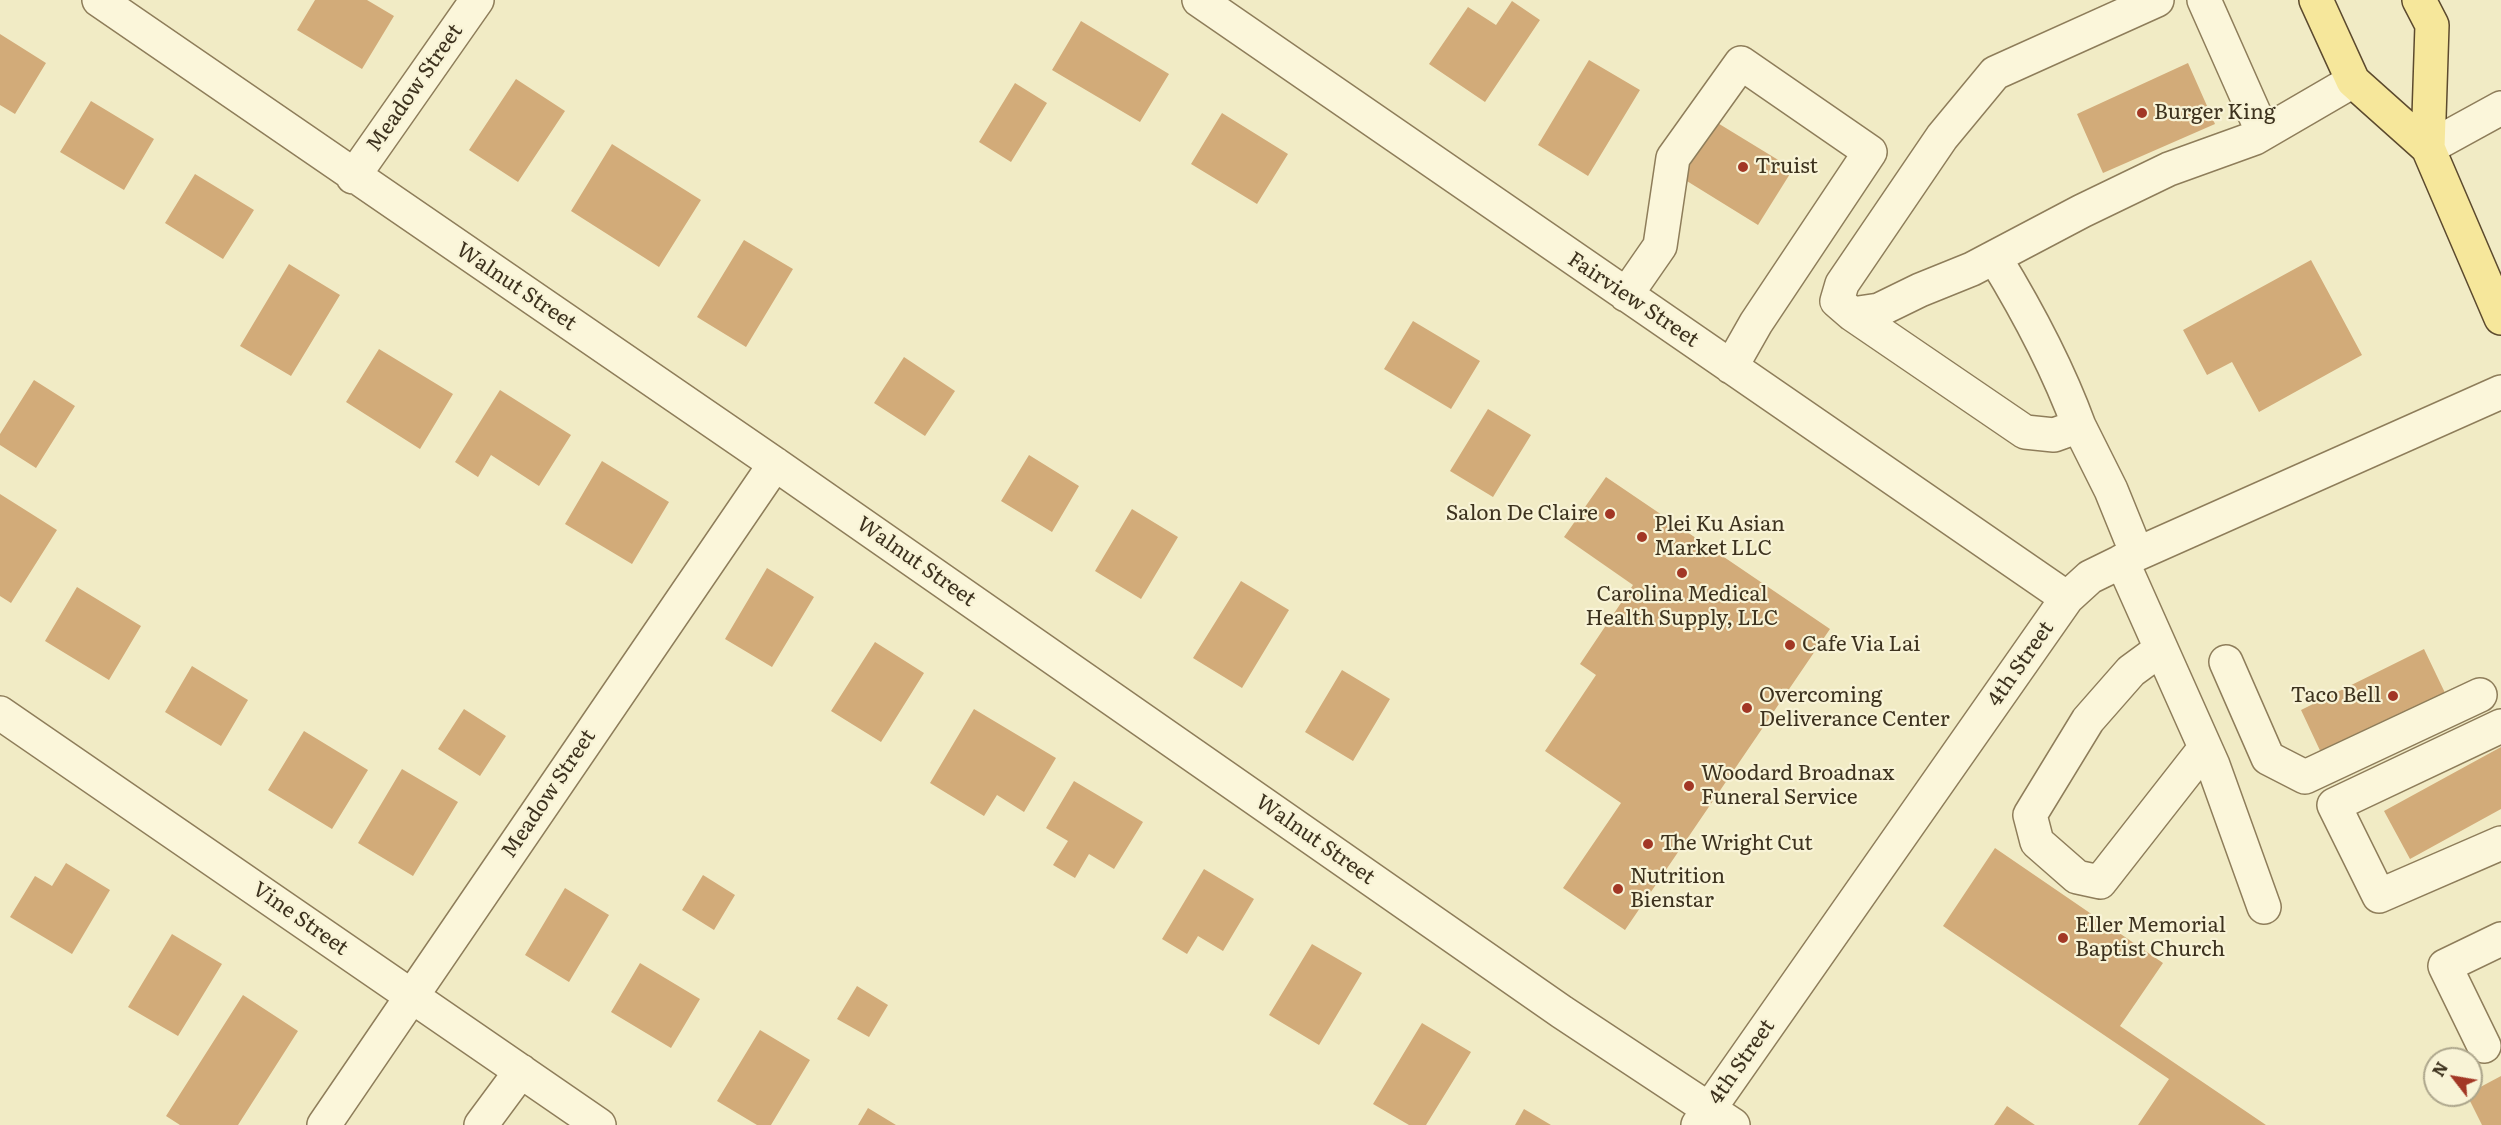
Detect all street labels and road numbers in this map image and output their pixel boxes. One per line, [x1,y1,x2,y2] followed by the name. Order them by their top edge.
[362,19,468,157] street label: Meadow Street
[451,237,581,337] street label: Walnut Street
[1563,247,1703,353] street label: Fairview Street
[852,512,980,612] street label: Walnut Street
[1983,617,2059,711] street label: 4th Street
[497,725,601,863] street label: Meadow Street
[1251,790,1379,890] street label: Walnut Street
[247,877,353,961] street label: Vine Street
[1704,1015,1780,1109] street label: 4th Street

